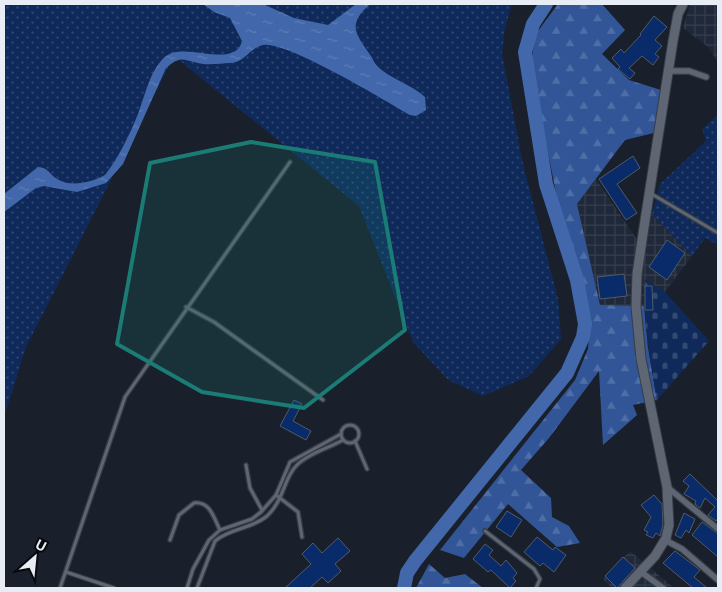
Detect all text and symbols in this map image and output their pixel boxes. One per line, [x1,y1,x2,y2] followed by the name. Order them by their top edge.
[10,532,60,582] north arrow
[32,534,50,556] text: U

